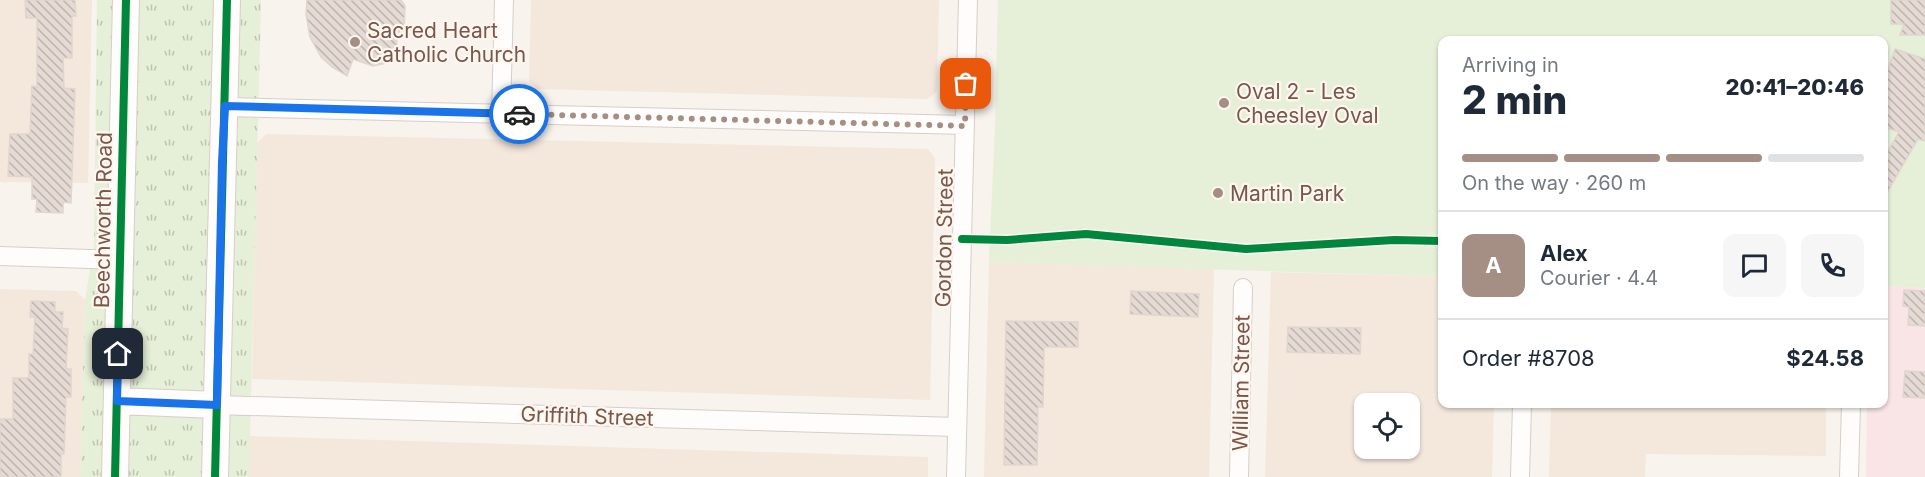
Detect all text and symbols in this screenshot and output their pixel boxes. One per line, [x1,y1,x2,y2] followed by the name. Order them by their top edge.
[367,18,526,67] place label: Sacred Heart Catholic Church
[348,35,362,49] marker: Sacred Heart Catholic Church
[1462,53,1559,77] text: Arriving in
[940,58,991,109] pin
[949,67,982,100] icon: bag
[1725,74,1864,100] text: 20:41–20:46
[1462,76,1567,123] text: 2 min
[1236,79,1379,128] place label: Oval 2 - Les Cheesley Oval
[489,84,549,144] courier
[1217,96,1231,110] marker: Oval 2 - Les Cheesley Oval
[503,98,536,131] icon: car
[89,132,117,308] street label: Beechworth Road
[930,168,958,308] street label: Gordon Street
[1462,171,1646,195] text: On the way · 260 m
[1230,181,1345,206] place label: Martin Park
[1211,186,1225,200] marker: Martin Park
[1723,234,1786,297] button: chat
[1801,234,1864,297] button: phone
[1540,240,1588,266] text: Alex
[1485,252,1502,278] text: A
[1540,266,1658,290] text: Courier · 4.4
[1227,314,1255,451] street label: William Street
[92,328,143,379] pin
[101,337,134,370] icon: home
[1462,345,1595,371] text: Order #8708
[1786,345,1864,371] text: $24.58
[1354,393,1420,459] map controls
[1354,393,1420,459] button: locate
[520,401,654,431] street label: Griffith Street

